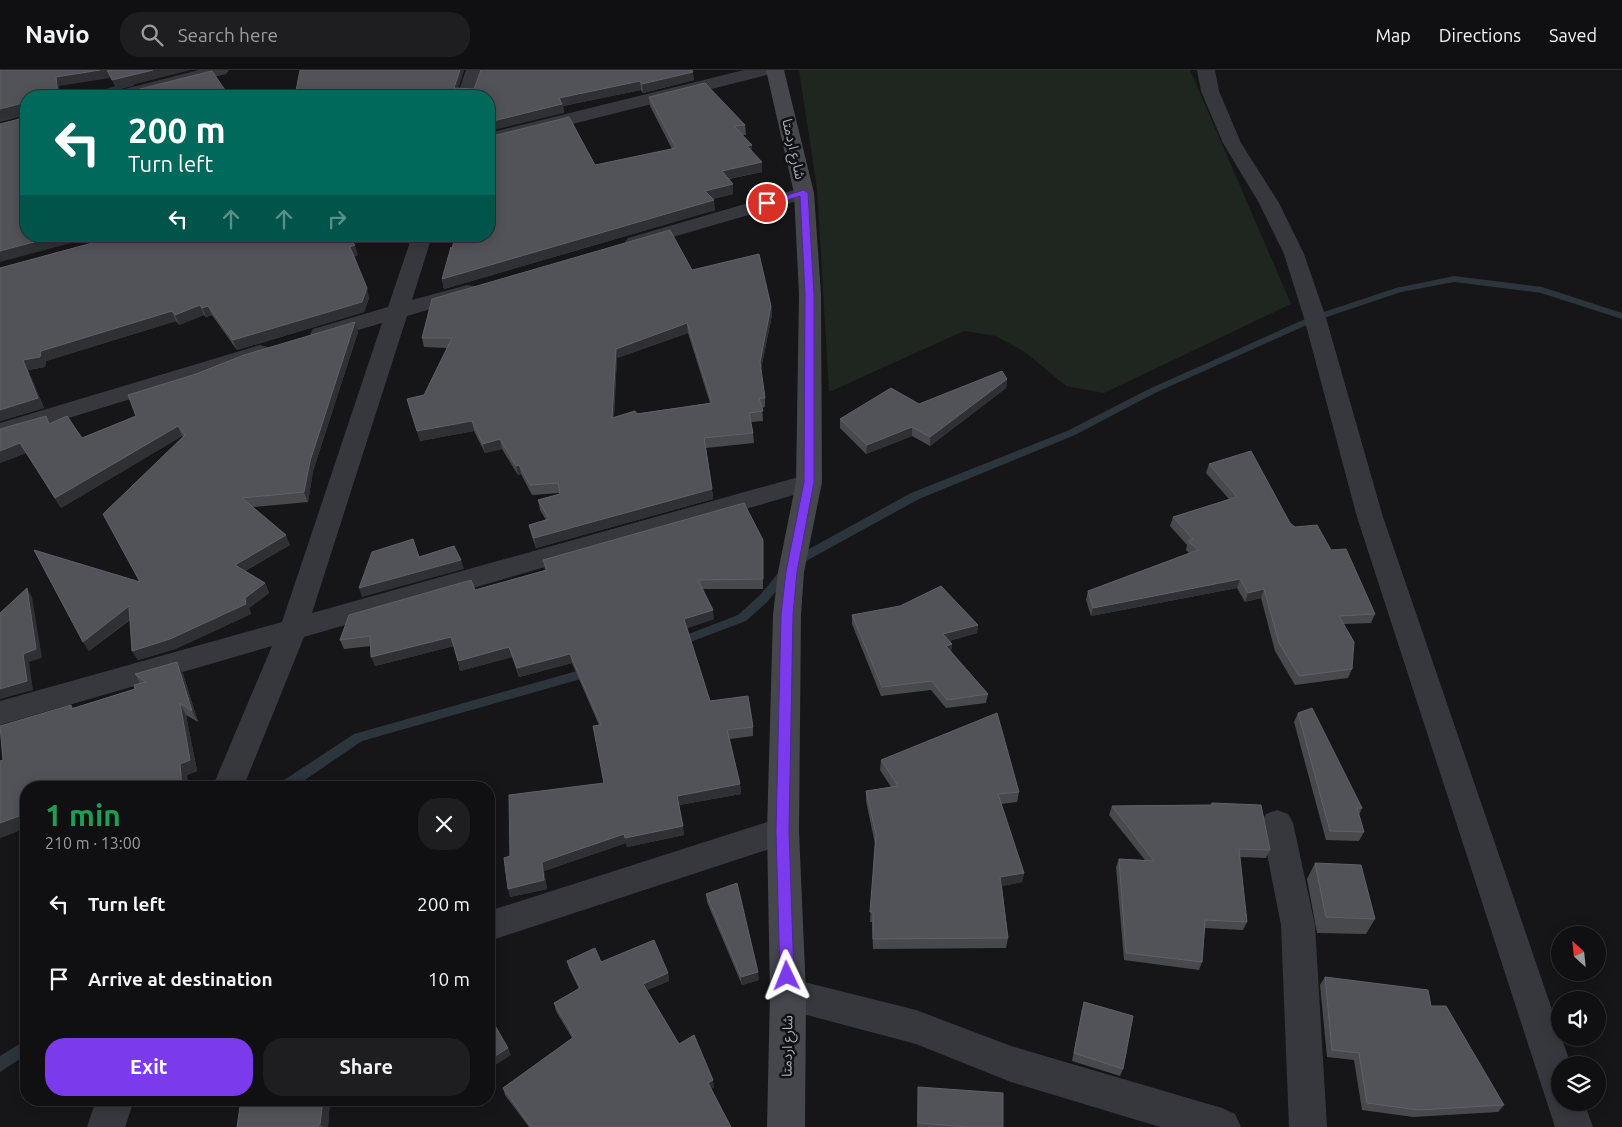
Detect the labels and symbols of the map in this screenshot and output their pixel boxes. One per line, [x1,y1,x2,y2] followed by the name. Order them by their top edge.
[776,117,809,182] street label: شارع اردمتا
[746,182,788,224] pin
[1551,926,1606,981] north arrow
[760,949,812,1001] position arrow
[778,1015,799,1077] street label: شارع اردمتا

